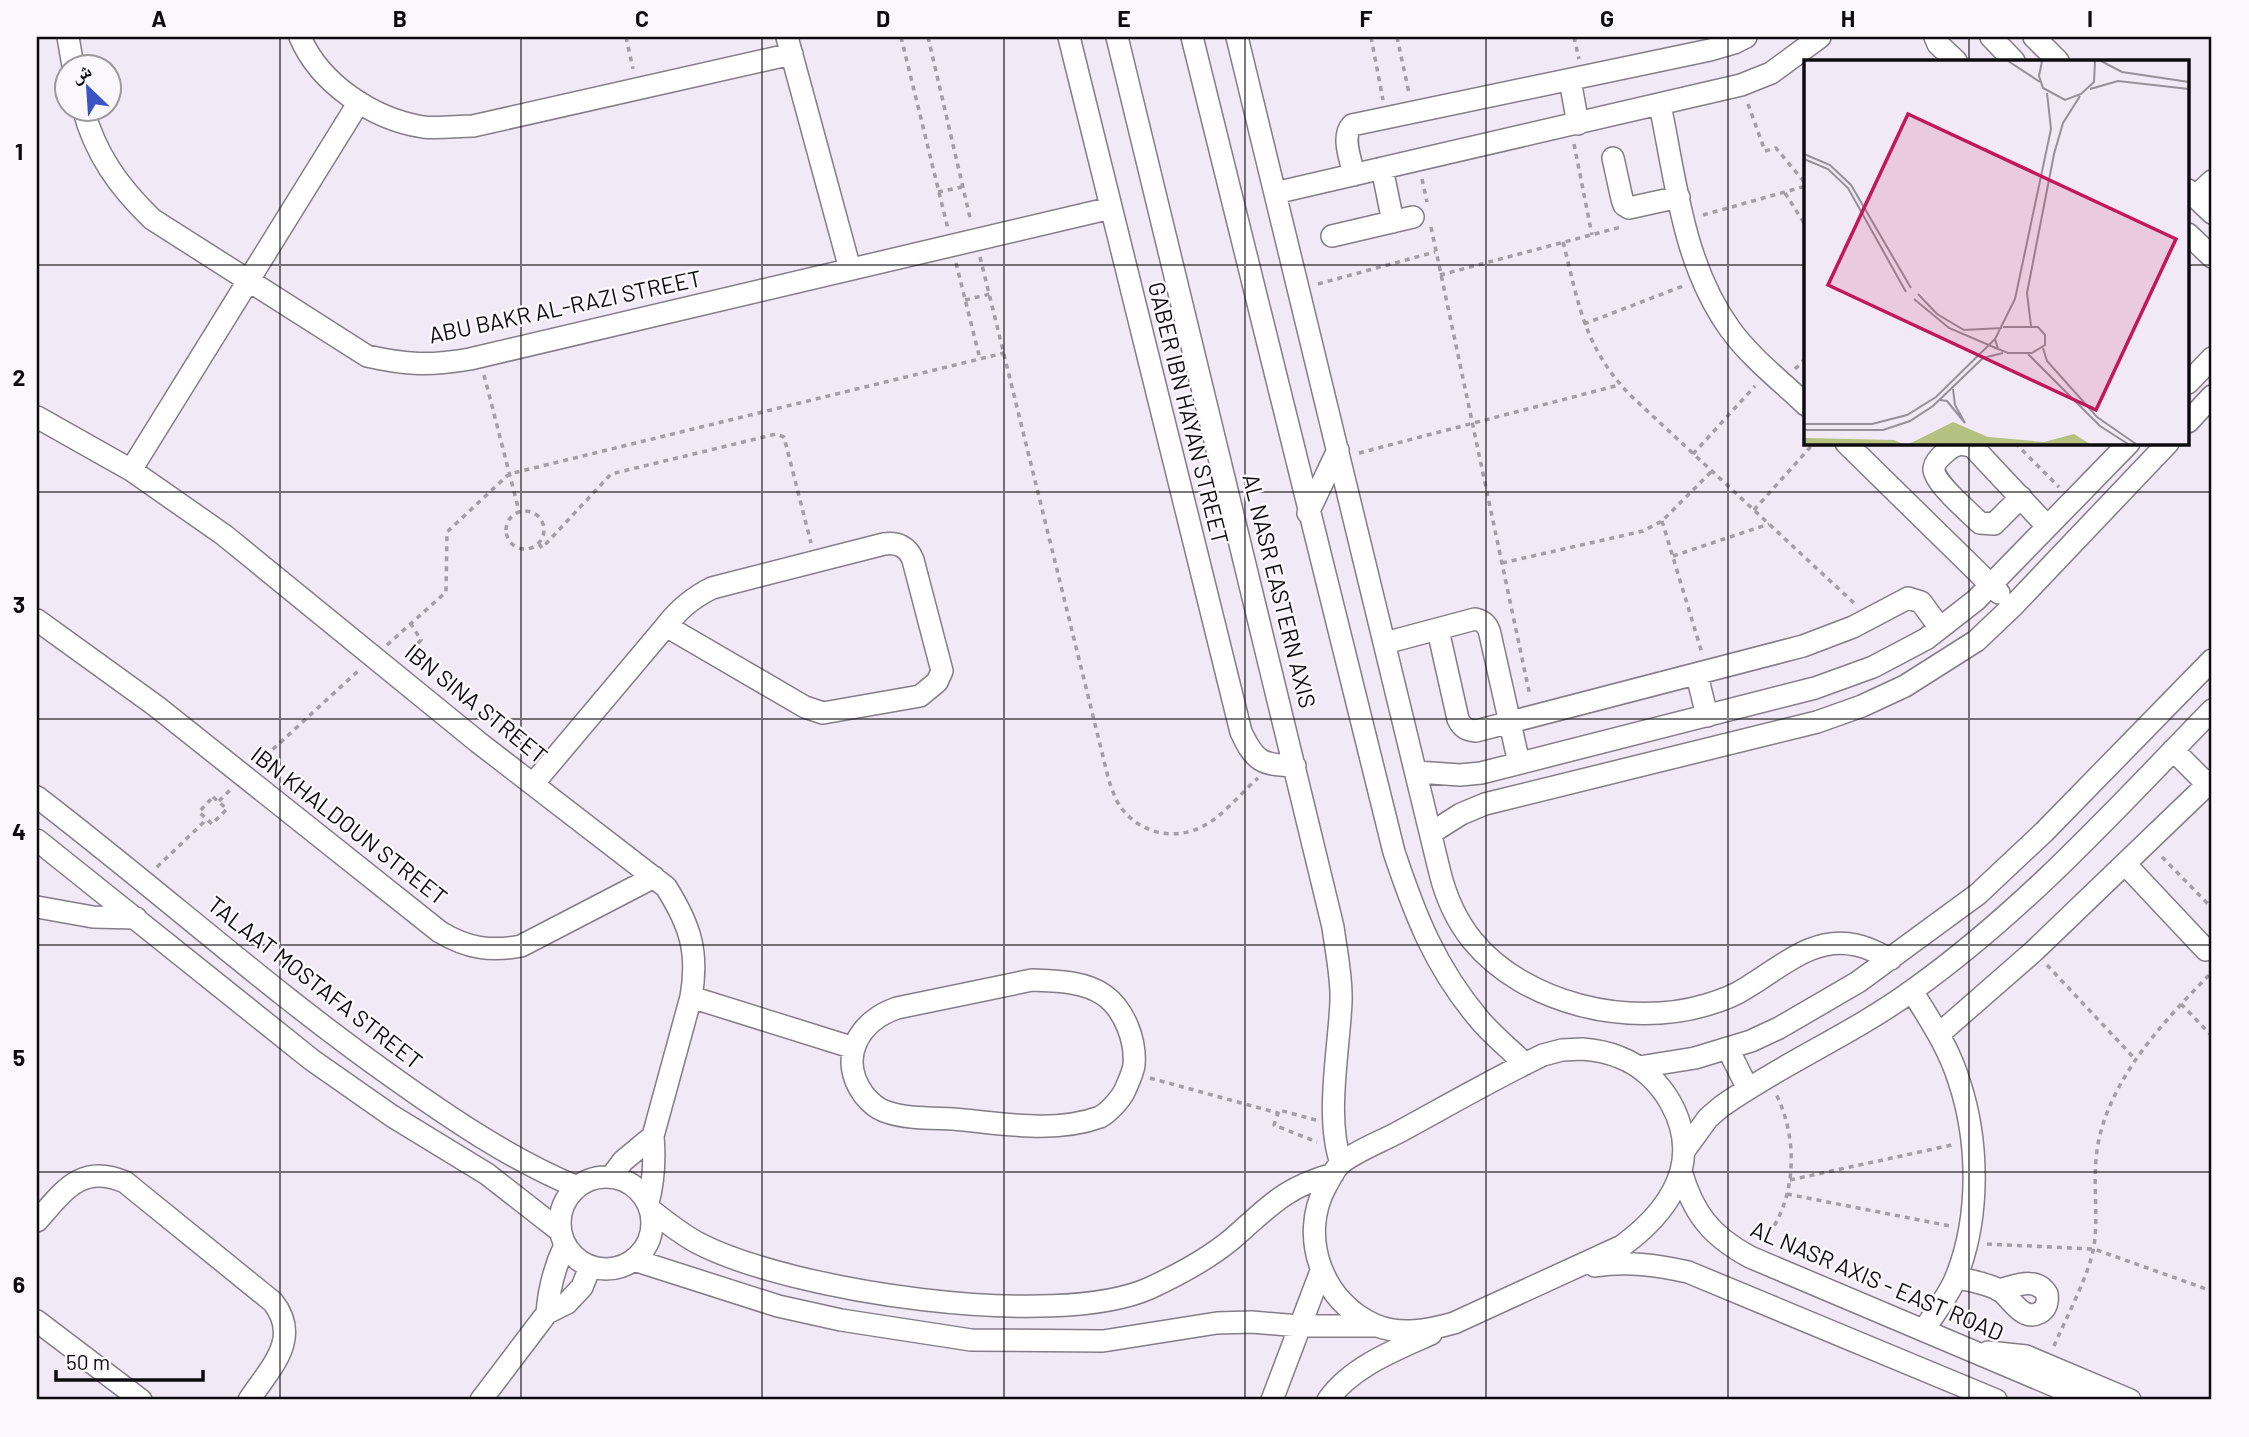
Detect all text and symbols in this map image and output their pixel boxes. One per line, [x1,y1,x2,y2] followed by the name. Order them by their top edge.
[151,4,167,32] text: A
[393,4,407,32] text: B
[635,4,649,32] text: C
[876,4,890,32] text: D
[1117,4,1131,32] text: E
[1360,4,1373,32] text: F
[1600,4,1614,32] text: G
[1841,4,1855,32] text: H
[2087,4,2093,32] text: I
[52,52,122,122] north arrow
[67,57,95,88] text: ش
[1804,60,2190,444] inset map
[15,137,23,165] text: 1
[426,263,704,349] street label: ABU BAKR AL-RAZI STREET
[1143,279,1235,547] street label: GABER IBN HAYAN STREET
[13,363,25,391] text: 2
[1237,471,1323,711] street label: AL NASR EASTERN AXIS
[13,590,25,618] text: 3
[400,637,553,769] street label: IBN SINA STREET
[246,740,453,911] street label: IBN KHALDOUN STREET
[12,817,26,845] text: 4
[203,890,429,1075] street label: TALAAT MOSTAFA STREET
[13,1043,25,1071] text: 5
[1747,1214,2008,1346] street label: AL NASR AXIS - EAST ROAD
[13,1270,25,1298] text: 6
[56,1339,203,1383] scale bar
[66,1349,110,1374] text: 50 m

